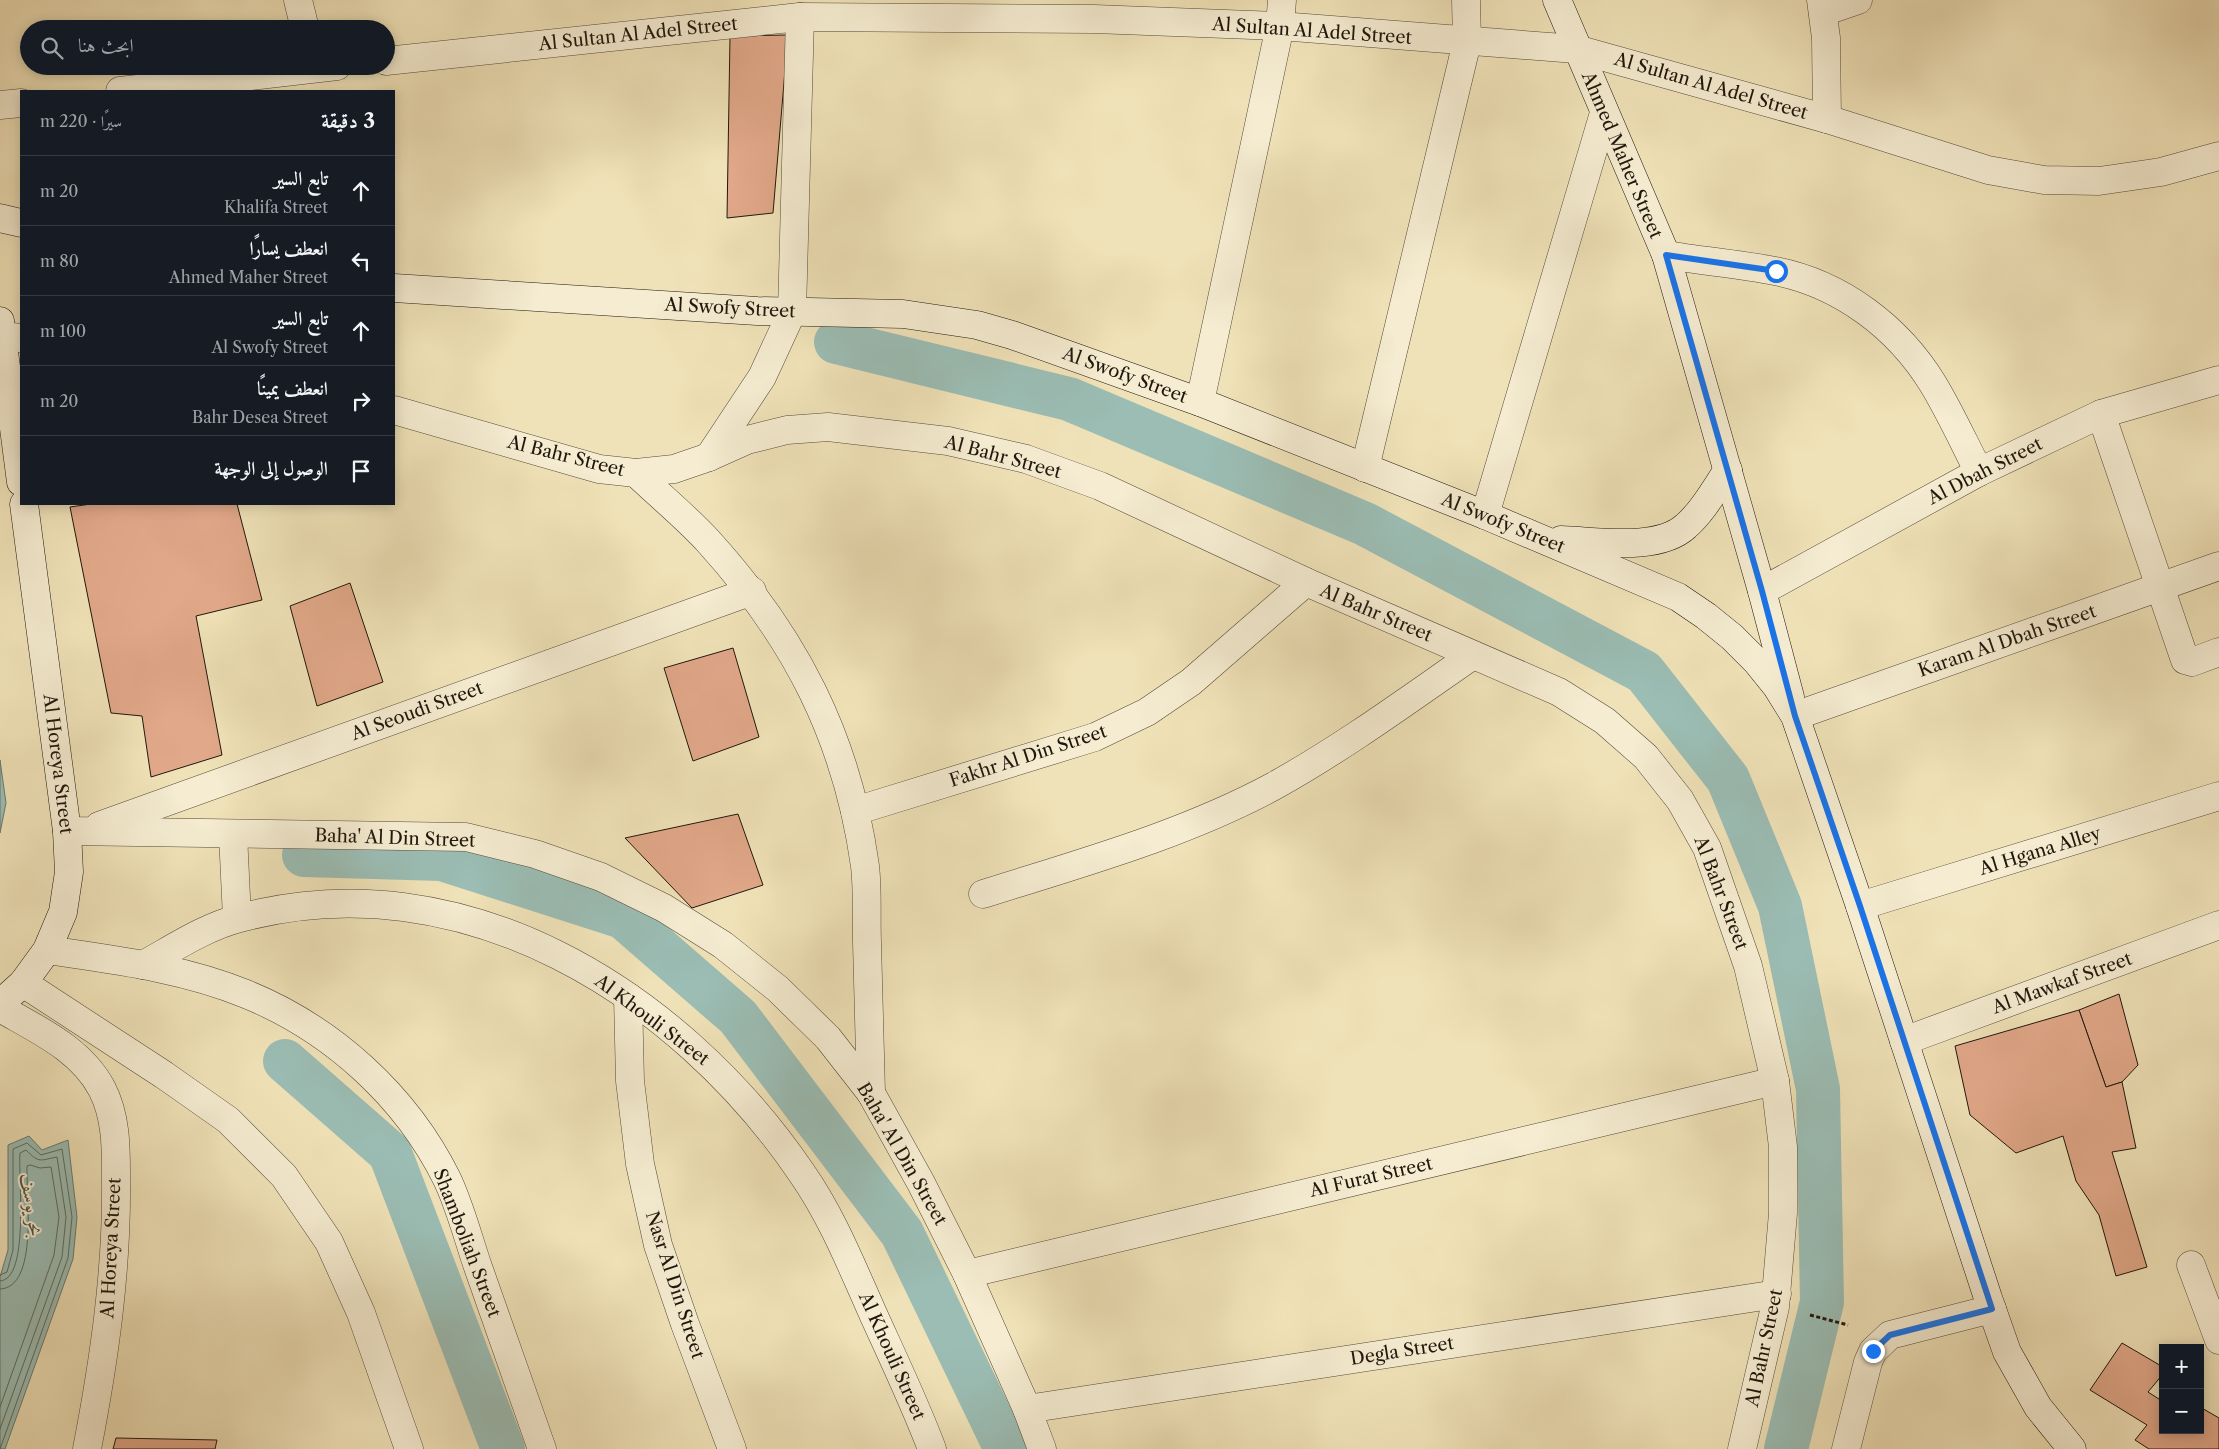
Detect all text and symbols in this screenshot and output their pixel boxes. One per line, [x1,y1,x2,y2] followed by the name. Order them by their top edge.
[536,13,739,55] street label: Al Sultan Al Adel Street
[1211,13,1413,49] street label: Al Sultan Al Adel Street
[20,20,395,75] search box
[38,34,66,62] icon: search
[78,34,134,57] text: ابحث هنا
[1611,48,1811,124] street label: Al Sultan Al Adel Street
[1576,67,1667,242] street label: Ahmed Maher Street
[321,108,375,133] text: 3 دقيقة
[40,111,122,131] text: سيرًا · 220 m
[274,167,328,190] text: تابع السير
[347,177,375,205] icon: ahead
[40,181,79,201] text: 20 m
[224,197,328,217] text: Khalifa Street
[249,237,328,260] text: انعطف يسارًا
[347,247,375,275] icon: left
[40,251,79,271] text: 80 m
[1765,260,1788,283] route start
[169,267,328,287] text: Ahmed Maher Street
[663,294,797,322] street label: Al Swofy Street
[274,307,328,330] text: تابع السير
[347,317,375,345] icon: ahead
[40,321,86,341] text: 100 m
[211,337,328,357] text: Al Swofy Street
[1059,342,1191,408] street label: Al Swofy Street
[257,377,328,400] text: انعطف يمينًا
[347,387,375,415] icon: right
[40,391,79,411] text: 20 m
[192,407,328,427] text: Bahr Desea Street
[504,431,627,481] street label: Al Bahr Street
[941,431,1064,483] street label: Al Bahr Street
[1923,432,2046,510] street label: Al Dbah Street
[214,457,328,480] text: الوصول إلى الوجهة
[347,457,375,485] icon: arrive
[1437,488,1569,558] street label: Al Swofy Street
[1316,579,1436,647] street label: Al Bahr Street
[1915,600,2100,682] street label: Karam Al Dbah Street
[347,677,487,745] street label: Al Seoudi Street
[38,692,78,836] street label: Al Horeya Street
[947,720,1110,792] street label: Fakhr Al Din Street
[1976,822,2104,880] street label: Al Hgana Alley
[314,824,476,852] street label: Baha' Al Din Street
[1689,832,1753,953] street label: Al Bahr Street
[1988,947,2135,1019] street label: Al Mawkaf Street
[590,969,714,1071] street label: Al Khouli Street
[852,1079,952,1230] street label: Baha' Al Din Street
[1306,1152,1435,1202] street label: Al Furat Street
[428,1165,506,1321] street label: Shamboliah Street
[15,1172,48,1239] water label: بحر يوسف
[96,1176,126,1320] street label: Al Horeya Street
[641,1209,709,1362] street label: Nasr Al Din Street
[1741,1286,1787,1410] street label: Al Bahr Street
[854,1288,930,1424] street label: Al Khouli Street
[1349,1332,1456,1370] street label: Degla Street
[1862,1340,1885,1363] route end
[2159,1344,2204,1434] map controls
[2159,1344,2204,1389] button: +
[2159,1389,2204,1434] button: −

